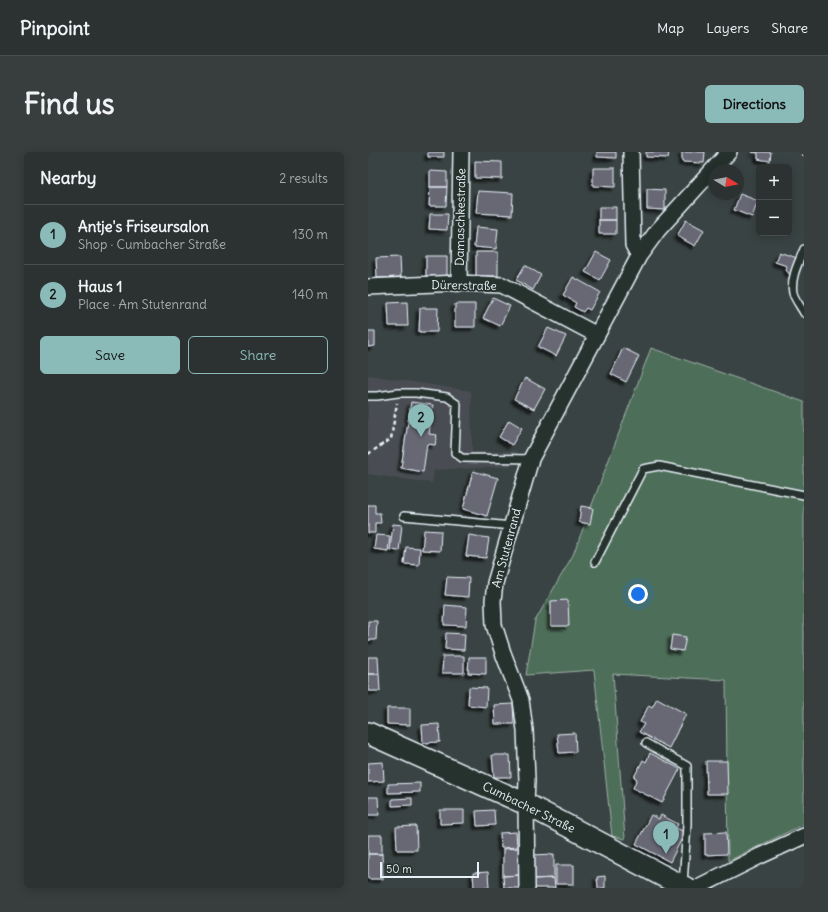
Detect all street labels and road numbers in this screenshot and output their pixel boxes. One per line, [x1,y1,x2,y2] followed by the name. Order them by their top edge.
[452,168,468,266] street label: Damaschkestraße
[431,277,497,293] street label: Dürerstraße
[488,507,524,589] street label: Am Stutenrand
[480,778,578,836] street label: Cumbacher Straße

